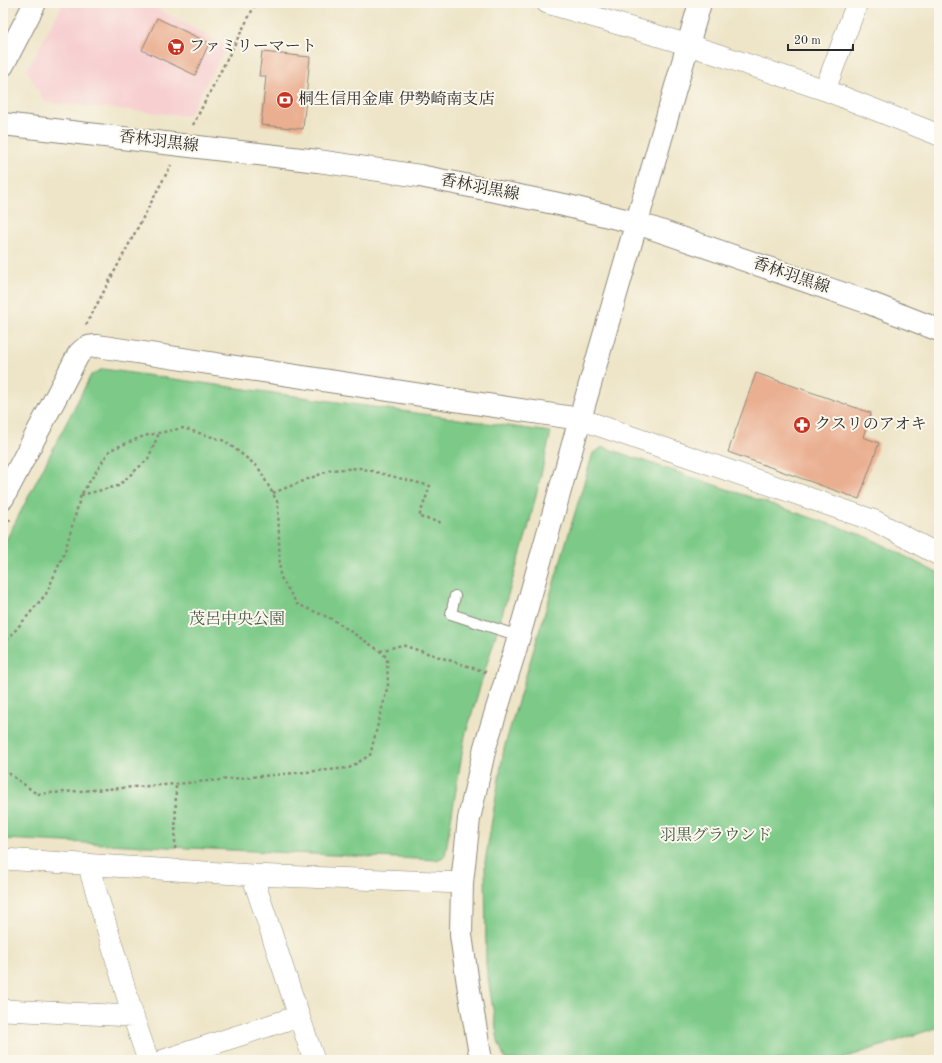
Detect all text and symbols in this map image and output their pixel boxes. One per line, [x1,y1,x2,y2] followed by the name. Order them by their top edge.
[788,26,853,52] scale bar
[794,35,821,47] text: 20 m
[166,37,186,57] supermarket icon: ファミリーマート
[189,38,317,55] place label: ファミリーマート
[275,90,295,110] bank icon: 桐生信用金庫 伊勢崎南支店
[298,90,494,108] place label: 桐生信用金庫 伊勢崎南支店
[118,127,200,155] street label: 香林羽黒線
[439,171,521,203] street label: 香林羽黒線
[751,254,832,297] street label: 香林羽黒線
[792,415,812,435] pharmacy icon: クスリのアオキ
[815,416,927,433] place label: クスリのアオキ
[189,610,285,628] park label: 茂呂中央公園
[660,826,772,844] park label: 羽黒グラウンド

